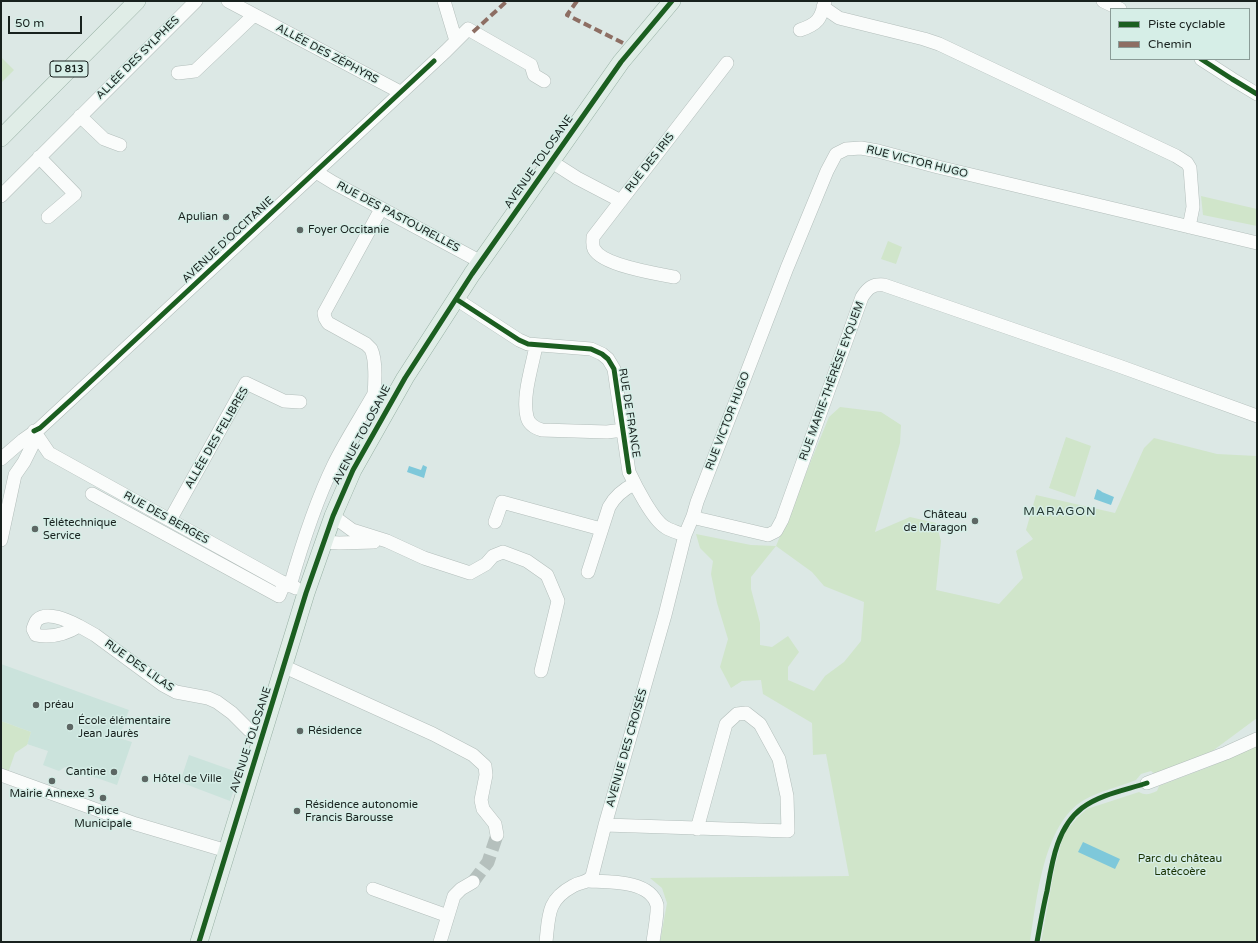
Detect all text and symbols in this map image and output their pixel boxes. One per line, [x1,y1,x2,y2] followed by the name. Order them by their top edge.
[10,8,84,34] scale bar
[1110,8,1250,60] legend
[94,14,182,102] street label: ALLÉE DES SYLPHES
[15,16,44,30] text: 50 m
[1148,17,1225,31] text: Piste cyclable
[274,21,380,87] street label: ALLÉE DES ZÉPHYRS
[1148,37,1192,51] text: Chemin
[50,61,88,77] road number: D 813
[502,113,576,211] street label: AVENUE TOLOSANE
[623,131,677,195] street label: RUE DES IRIS
[865,143,969,181] street label: RUE VICTOR HUGO
[334,179,462,255] street label: RUE DES PASTOURELLES
[179,194,277,286] street label: AVENUE D'OCCITANIE
[178,210,218,224] place label: Apulian
[221,212,231,222] marker: Apulian
[308,223,389,237] place label: Foyer Occitanie
[295,225,305,235] marker: Foyer Occitanie
[797,299,867,463] street label: RUE MARIE-THÉRÈSE EYQUEM
[615,367,643,459] street label: RUE DE FRANCE
[703,370,753,472] street label: RUE VICTOR HUGO
[330,383,394,487] street label: AVENUE TOLOSANE
[183,385,251,491] street label: ALLÉE DES FELIBRES
[121,489,211,547] street label: RUE DES BERGES
[1023,505,1097,519] district label: MARAGON
[903,508,967,534] place label: Château de Maragon
[43,516,116,542] place label: Télétechnique Service
[970,516,980,526] marker: Château de Maragon
[30,524,40,534] marker: Télétechnique Service
[102,637,176,695] street label: RUE DES LILAS
[228,685,274,795] street label: AVENUE TOLOSANE
[604,687,650,809] street label: AVENUE DES CROISÉS
[44,698,74,712] place label: préau
[31,700,41,710] marker: préau
[78,714,171,740] place label: École élémentaire Jean Jaurès
[65,722,75,732] marker: École élémentaire Jean Jaurès
[308,724,362,738] place label: Résidence
[295,726,305,736] marker: Résidence
[66,765,106,779] place label: Cantine
[109,767,119,777] marker: Cantine
[153,772,222,786] place label: Hôtel de Ville
[140,774,150,784] marker: Hôtel de Ville
[47,776,57,786] marker: Mairie Annexe 3
[9,787,95,801] place label: Mairie Annexe 3
[98,793,108,803] marker: Police Municipale
[305,798,418,824] place label: Résidence autonomie Francis Barousse
[74,804,132,830] place label: Police Municipale
[292,806,302,816] marker: Résidence autonomie Francis Barousse
[1138,852,1222,878] park label: Parc du château Latécoère

